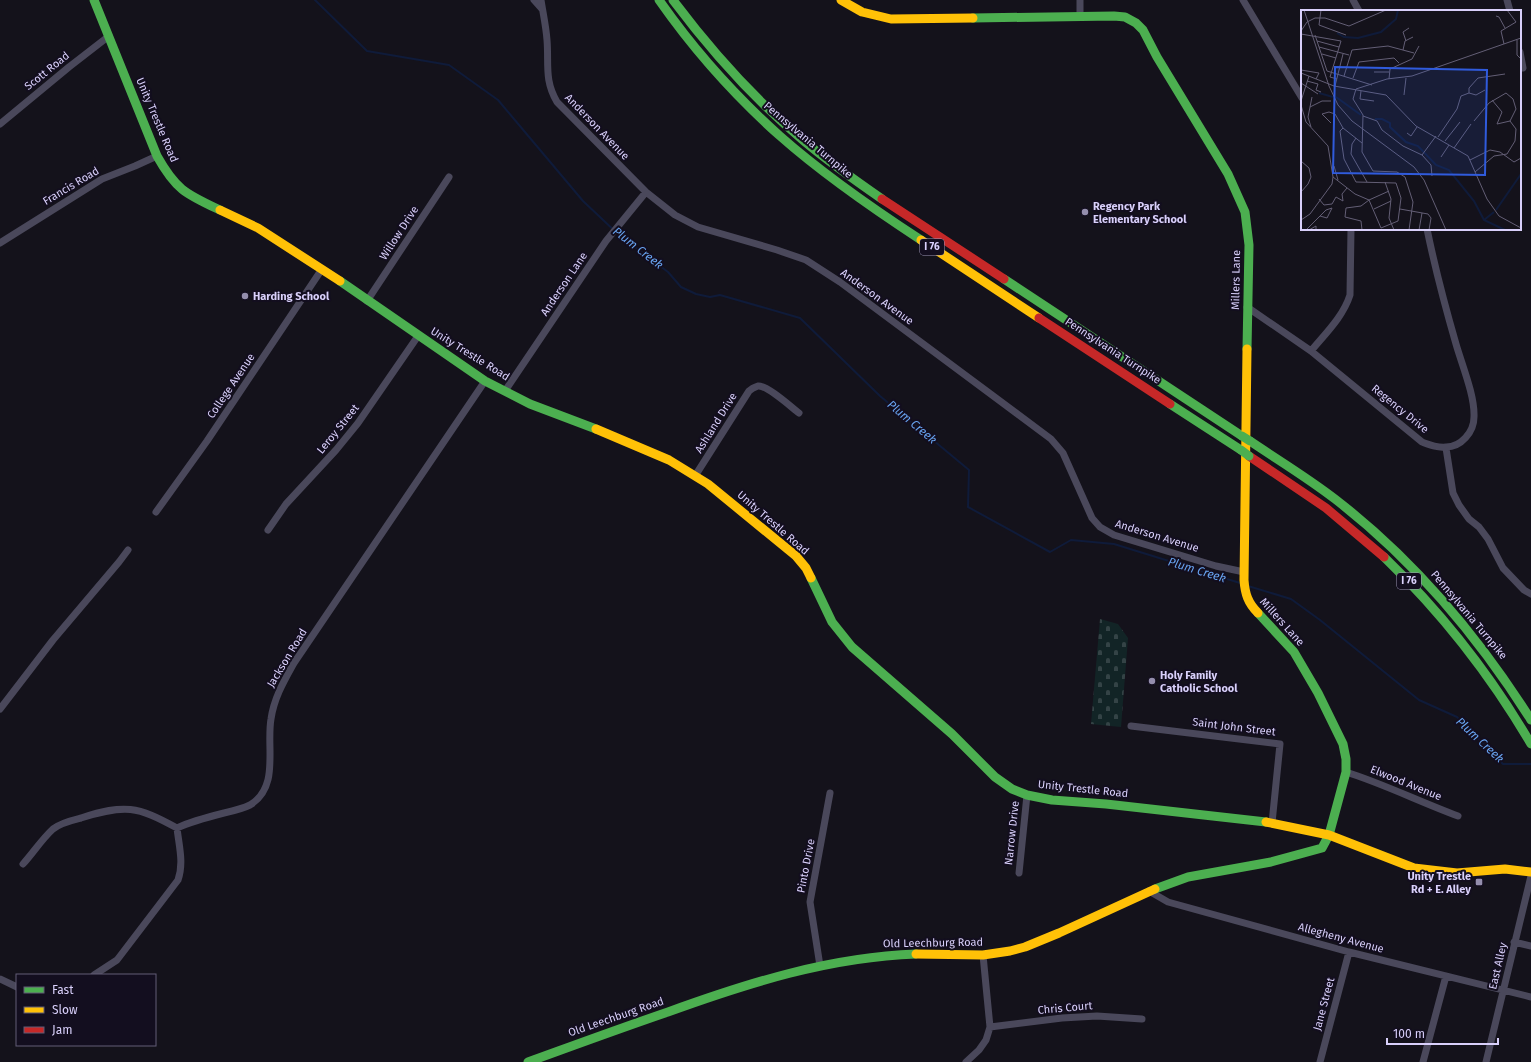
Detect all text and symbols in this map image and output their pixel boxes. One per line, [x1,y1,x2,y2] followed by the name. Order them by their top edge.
[1301,10,1521,230] inset map
[22,49,72,93] street label: Scott Road
[133,76,181,164] street label: Unity Trestle Road
[562,91,632,163] street label: Anderson Avenue
[761,99,855,181] street label: Pennsylvania Turnpike
[41,164,101,208] street label: Francis Road
[1093,200,1187,226] place label: Regency Park Elementary School
[377,204,421,262] street label: Willow Drive
[1080,207,1090,217] marker: Regency Park Elementary School
[610,224,666,272] water label: Plum Creek
[920,239,944,255] road number: I 76
[538,250,590,318] street label: Anderson Lane
[1229,250,1243,310] street label: Millers Lane
[838,266,916,328] street label: Anderson Avenue
[253,290,330,303] place label: Harding School
[240,291,250,301] marker: Harding School
[1063,315,1163,387] street label: Pennsylvania Turnpike
[428,324,512,384] street label: Unity Trestle Road
[204,351,258,421] street label: College Avenue
[1369,382,1431,436] street label: Regency Drive
[692,390,740,456] street label: Ashland Drive
[885,397,940,447] water label: Plum Creek
[314,402,362,456] street label: Leroy Street
[734,488,812,558] street label: Unity Trestle Road
[1114,517,1200,555] street label: Anderson Avenue
[1166,555,1228,586] water label: Plum Creek
[1428,568,1510,662] street label: Pennsylvania Turnpike
[1397,573,1421,589] road number: I 76
[1257,595,1307,649] street label: Millers Lane
[264,626,310,690] street label: Jackson Road
[1160,669,1238,695] place label: Holy Family Catholic School
[1147,676,1157,686] marker: Holy Family Catholic School
[1453,714,1507,766] water label: Plum Creek
[1192,715,1276,739] street label: Saint John Street
[1368,763,1444,803] street label: Elwood Avenue
[1037,778,1129,800] street label: Unity Trestle Road
[1002,800,1022,866] street label: Narrow Drive
[794,838,818,894] street label: Pinto Drive
[1407,870,1471,896] place label: Unity Trestle Rd + E. Alley
[1474,877,1484,887] marker: Unity Trestle Rd + E. Alley
[1297,920,1385,956] street label: Allegheny Avenue
[883,936,983,950] street label: Old Leechburg Road
[1486,941,1510,991] street label: East Alley
[16,974,156,1046] legend
[1311,976,1337,1032] street label: Jane Street
[52,983,74,997] text: Fast
[567,995,665,1039] street label: Old Leechburg Road
[1037,999,1093,1017] street label: Chris Court
[52,1003,78,1017] text: Slow
[1387,1020,1498,1046] scale bar
[52,1023,72,1037] text: Jam
[1393,1027,1425,1041] text: 100 m

